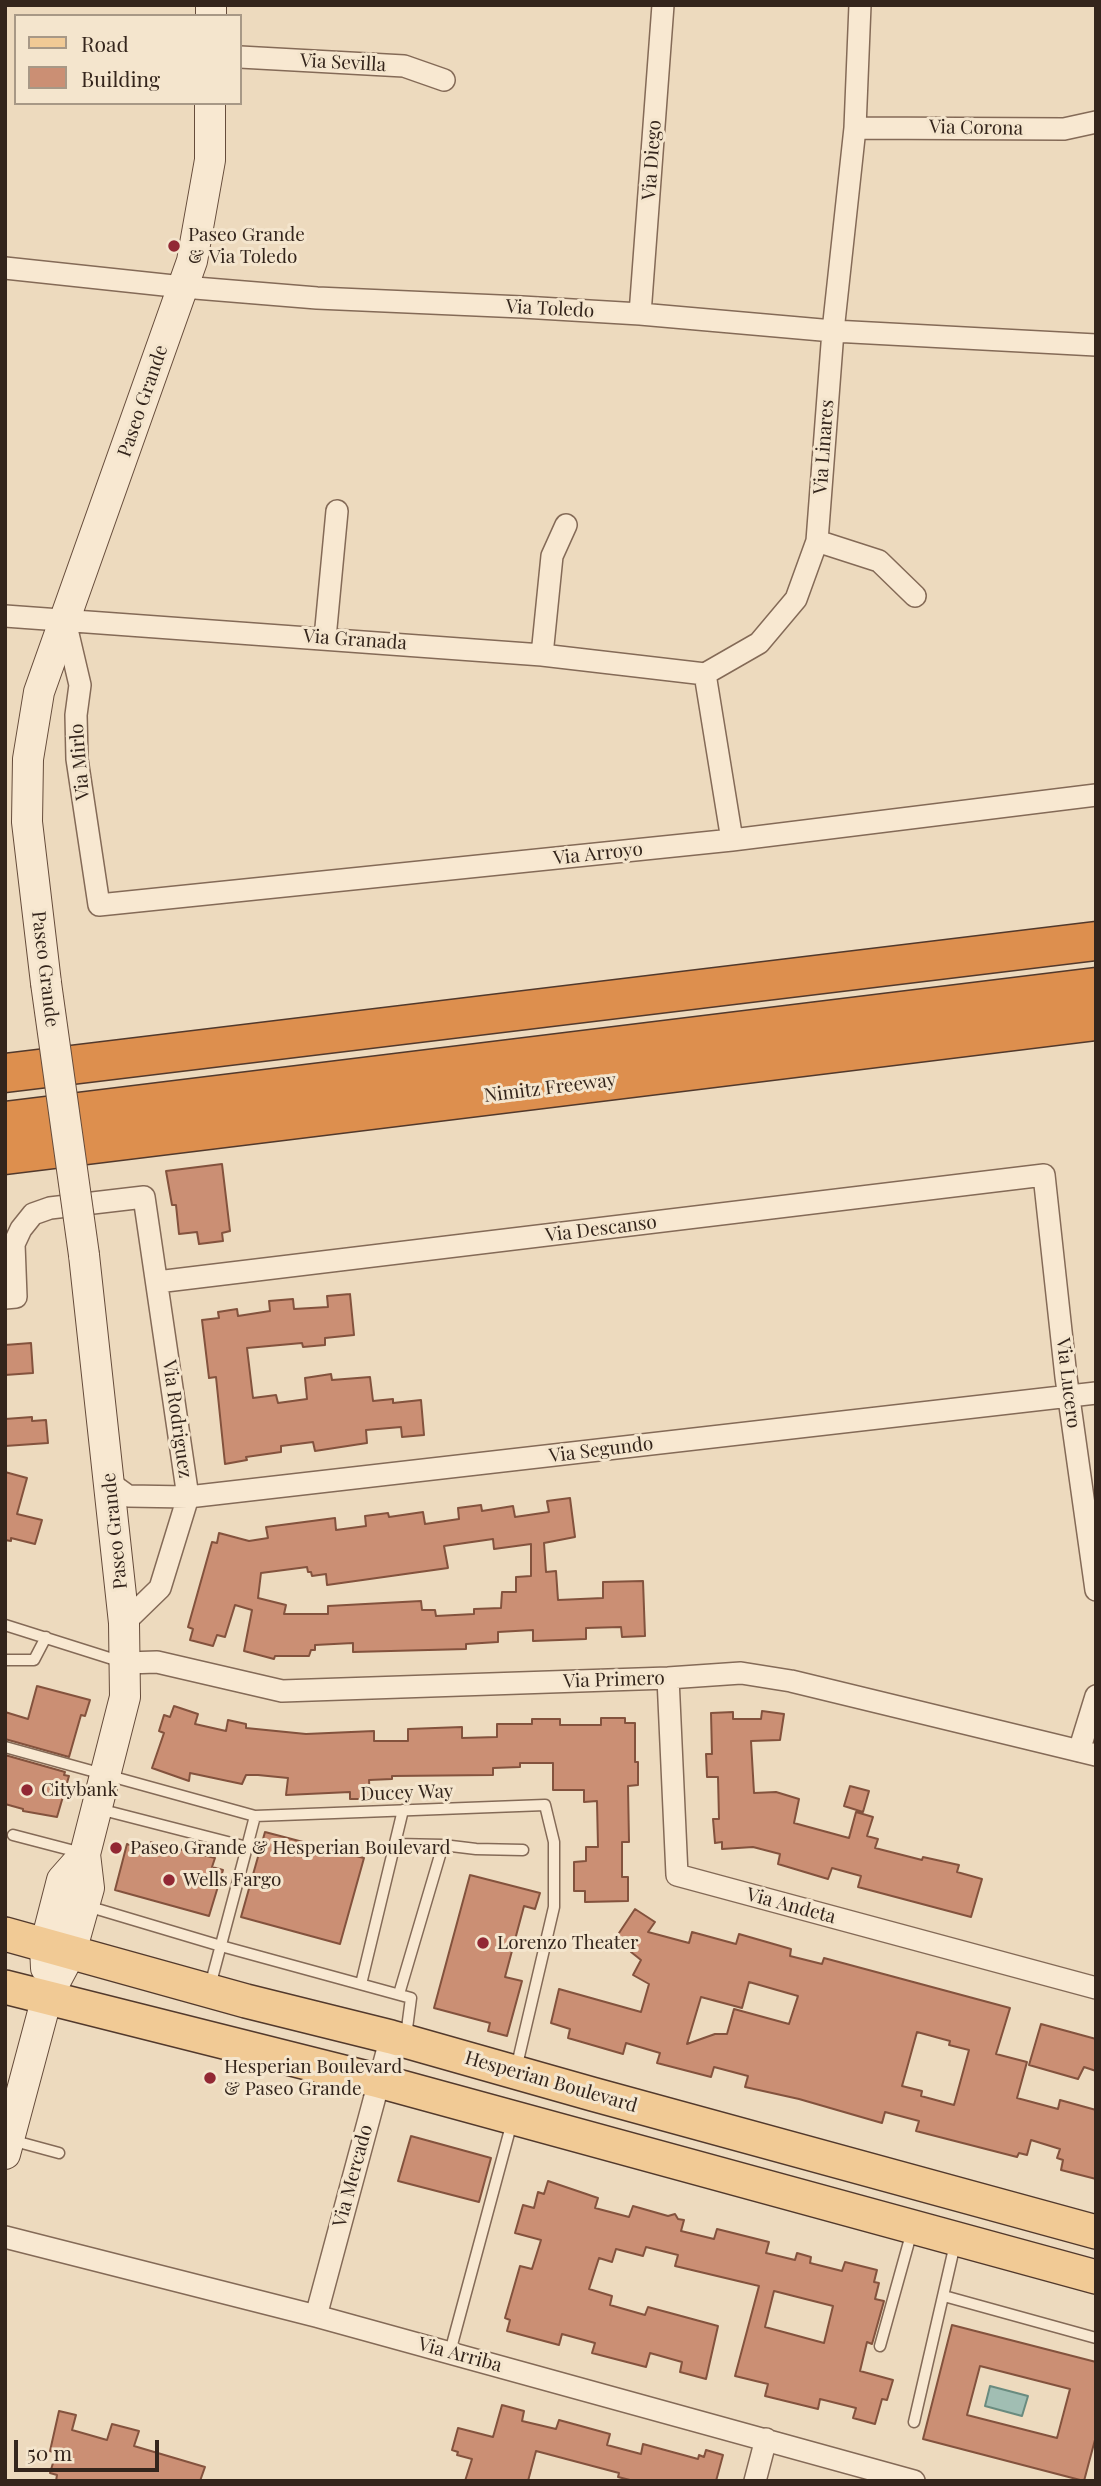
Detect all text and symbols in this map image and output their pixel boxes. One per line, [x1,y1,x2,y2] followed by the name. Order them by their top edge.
[14,14,242,105] legend
[81,29,129,57] text: Road
[299,49,387,77] street label: Via Sevilla
[81,64,160,92] text: Building
[929,116,1023,140] street label: Via Corona
[638,119,666,201] street label: Via Diego
[188,224,305,268] place label: Paseo Grande & Via Toledo
[166,238,182,254] marker: Paseo Grande & Via Toledo
[505,295,595,323] street label: Via Toledo
[113,342,173,460] street label: Paseo Grande
[809,399,839,495] street label: Via Linares
[302,625,408,655] street label: Via Granada
[65,723,95,801] street label: Via Mirlo
[552,838,644,870] street label: Via Arroyo
[27,910,63,1028] street label: Paseo Grande
[483,1069,617,1107] street label: Nimitz Freeway
[544,1211,658,1247] street label: Via Descanso
[1051,1337,1085,1429] street label: Via Lucero
[157,1359,197,1479] street label: Via Rodriguez
[548,1432,654,1468] street label: Via Segundo
[98,1472,132,1590] street label: Paseo Grande
[563,1667,665,1693] street label: Via Primero
[41,1779,118,1801] place label: Citybank
[360,1780,454,1806] street label: Ducey Way
[19,1782,35,1798] marker: Citybank
[130,1837,451,1859] place label: Paseo Grande & Hesperian Boulevard
[108,1840,124,1856] marker: Paseo Grande & Hesperian Boulevard
[183,1869,281,1891] place label: Wells Fargo
[161,1872,177,1888] marker: Wells Fargo
[744,1883,838,1929] street label: Via Andeta
[497,1932,639,1954] place label: Lorenzo Theater
[475,1935,491,1951] marker: Lorenzo Theater
[462,2046,640,2118] street label: Hesperian Boulevard
[224,2056,402,2100] place label: Hesperian Boulevard & Paseo Grande
[202,2070,218,2086] marker: Hesperian Boulevard & Paseo Grande
[328,2122,378,2230] street label: Via Mercado
[416,2333,504,2377] street label: Via Arriba
[18,2426,163,2470] scale bar
[27,2438,72,2466] text: 50 m

